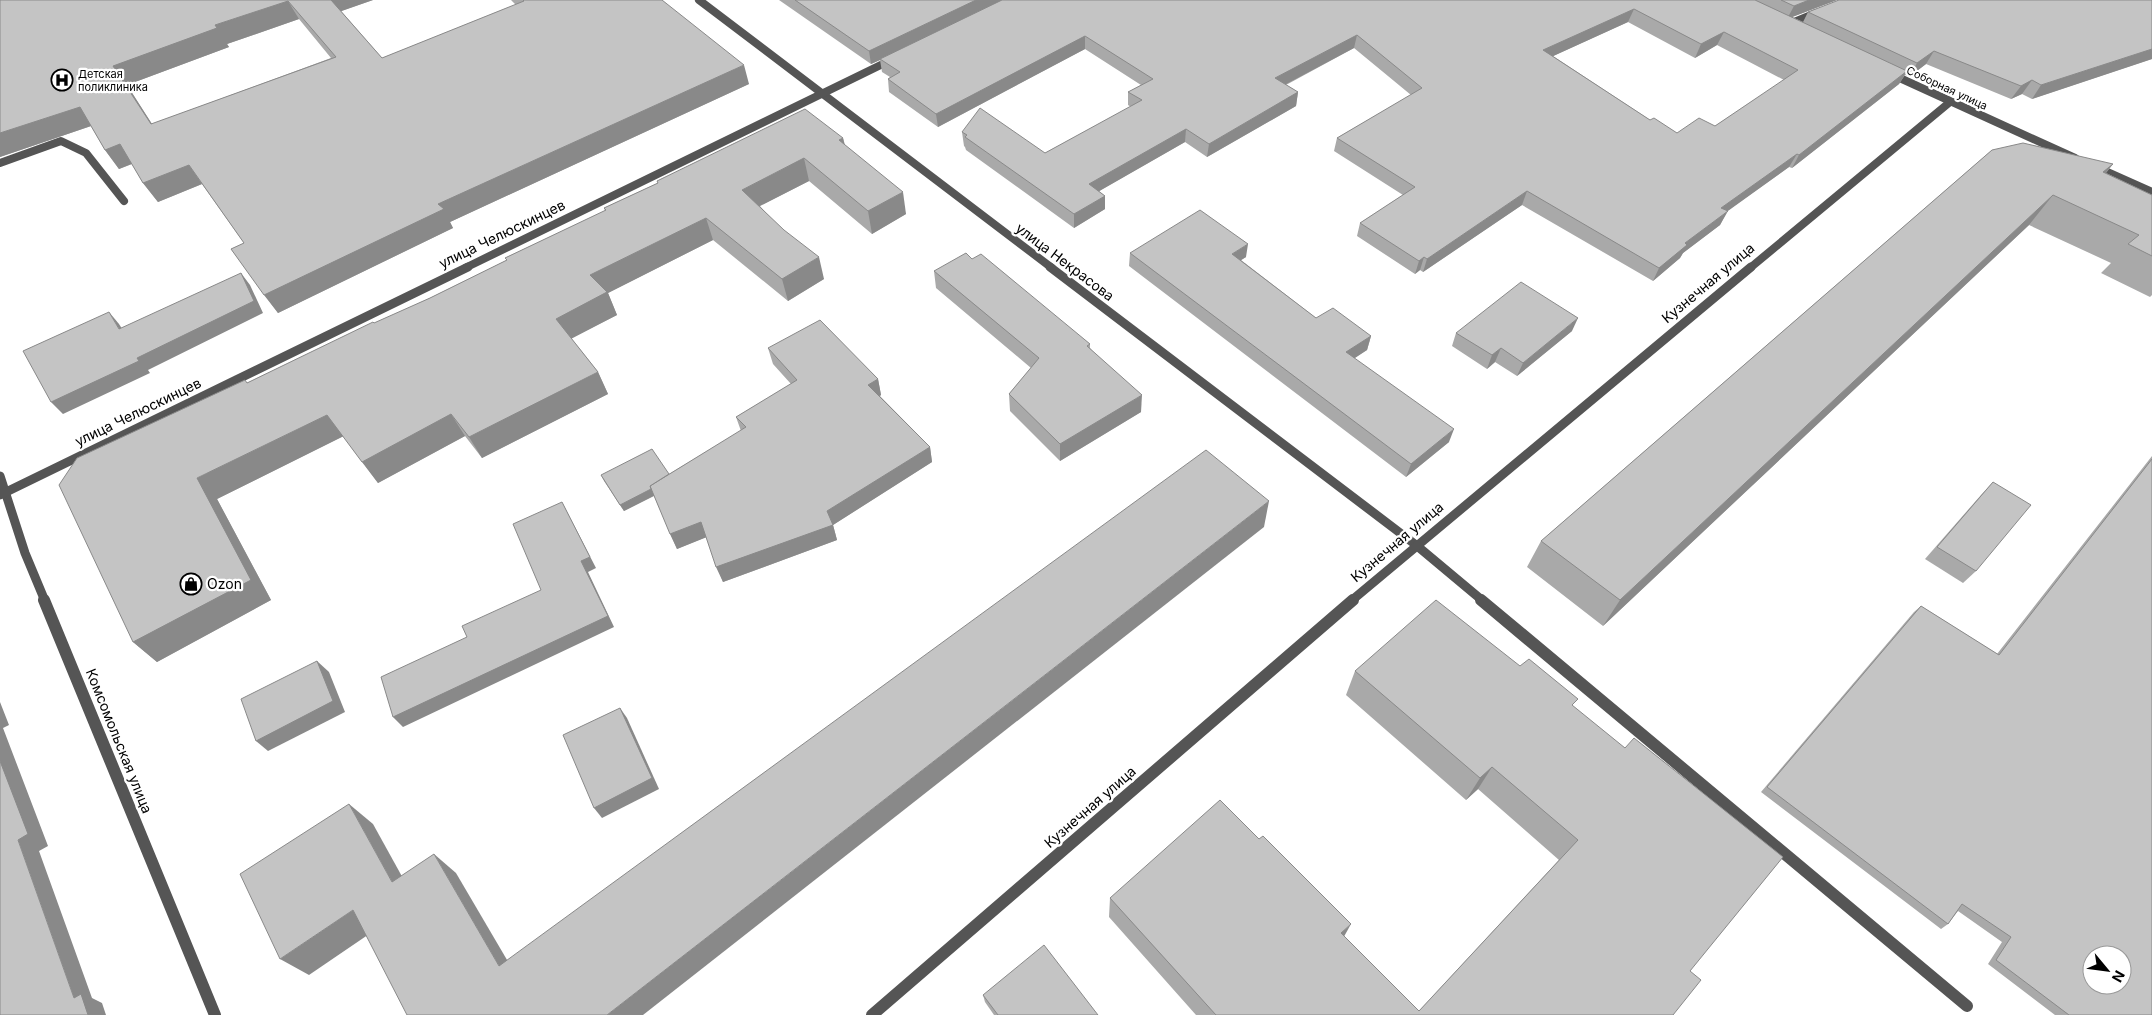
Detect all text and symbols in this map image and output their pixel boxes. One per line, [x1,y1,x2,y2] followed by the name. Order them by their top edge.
[1904,63,1990,113] street label: Соборная улица
[78,67,148,94] place label: Детская поликлиника
[50,68,74,92] hospital icon: Детская поликлиника
[436,196,568,271] street label: улица Челюскинцев
[1013,219,1118,304] street label: улица Некрасова
[1658,239,1757,326] street label: Кузнечная улица
[72,374,204,449] street label: улица Челюскинцев
[1347,498,1446,585] street label: Кузнечная улица
[179,572,203,596] shop icon: Ozon
[207,575,242,592] place label: Ozon
[83,666,156,816] street label: Комсомольская улица
[1040,762,1139,851] street label: Кузнечная улица
[2082,945,2132,995] north arrow
[2109,968,2129,985] text: N

